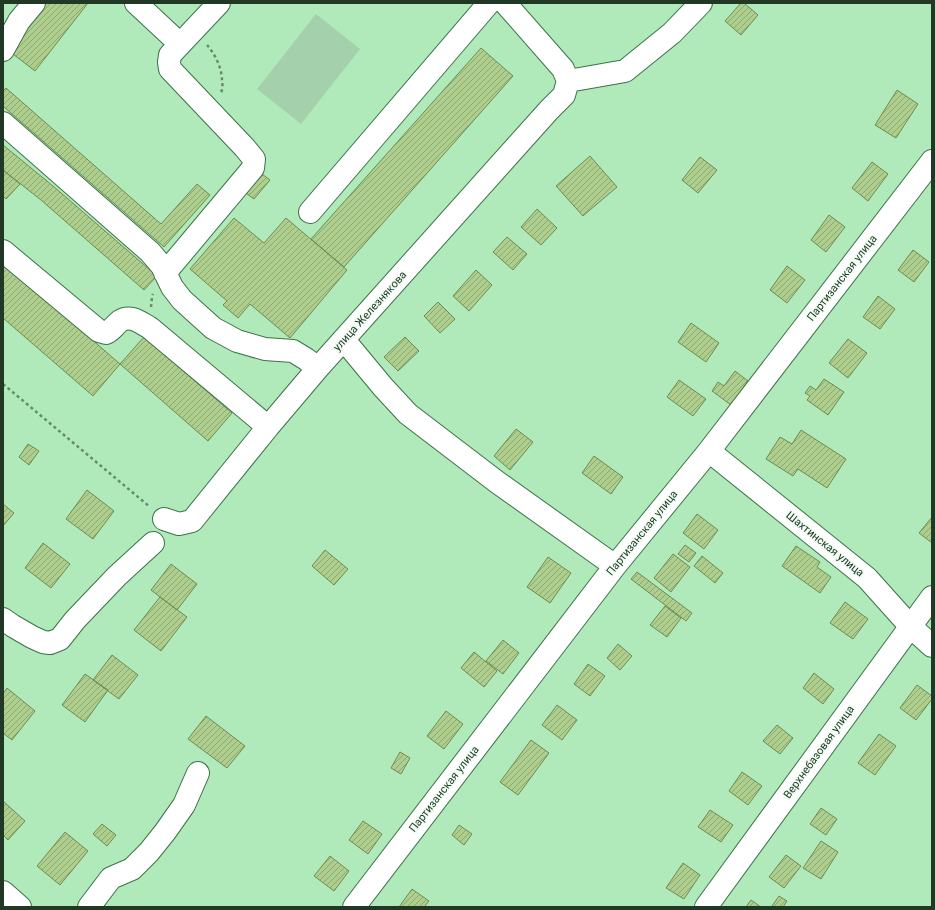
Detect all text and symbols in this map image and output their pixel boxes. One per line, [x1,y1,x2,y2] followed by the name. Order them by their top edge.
[804,232,880,324] street label: Партизанская улица
[331,268,409,354] street label: улица Железнякова
[604,488,680,578] street label: Партизанская улица
[783,509,867,579] street label: Шахтинская улица
[781,703,857,801] street label: Верхнебазовая улица
[406,743,482,835] street label: Партизанская улица

